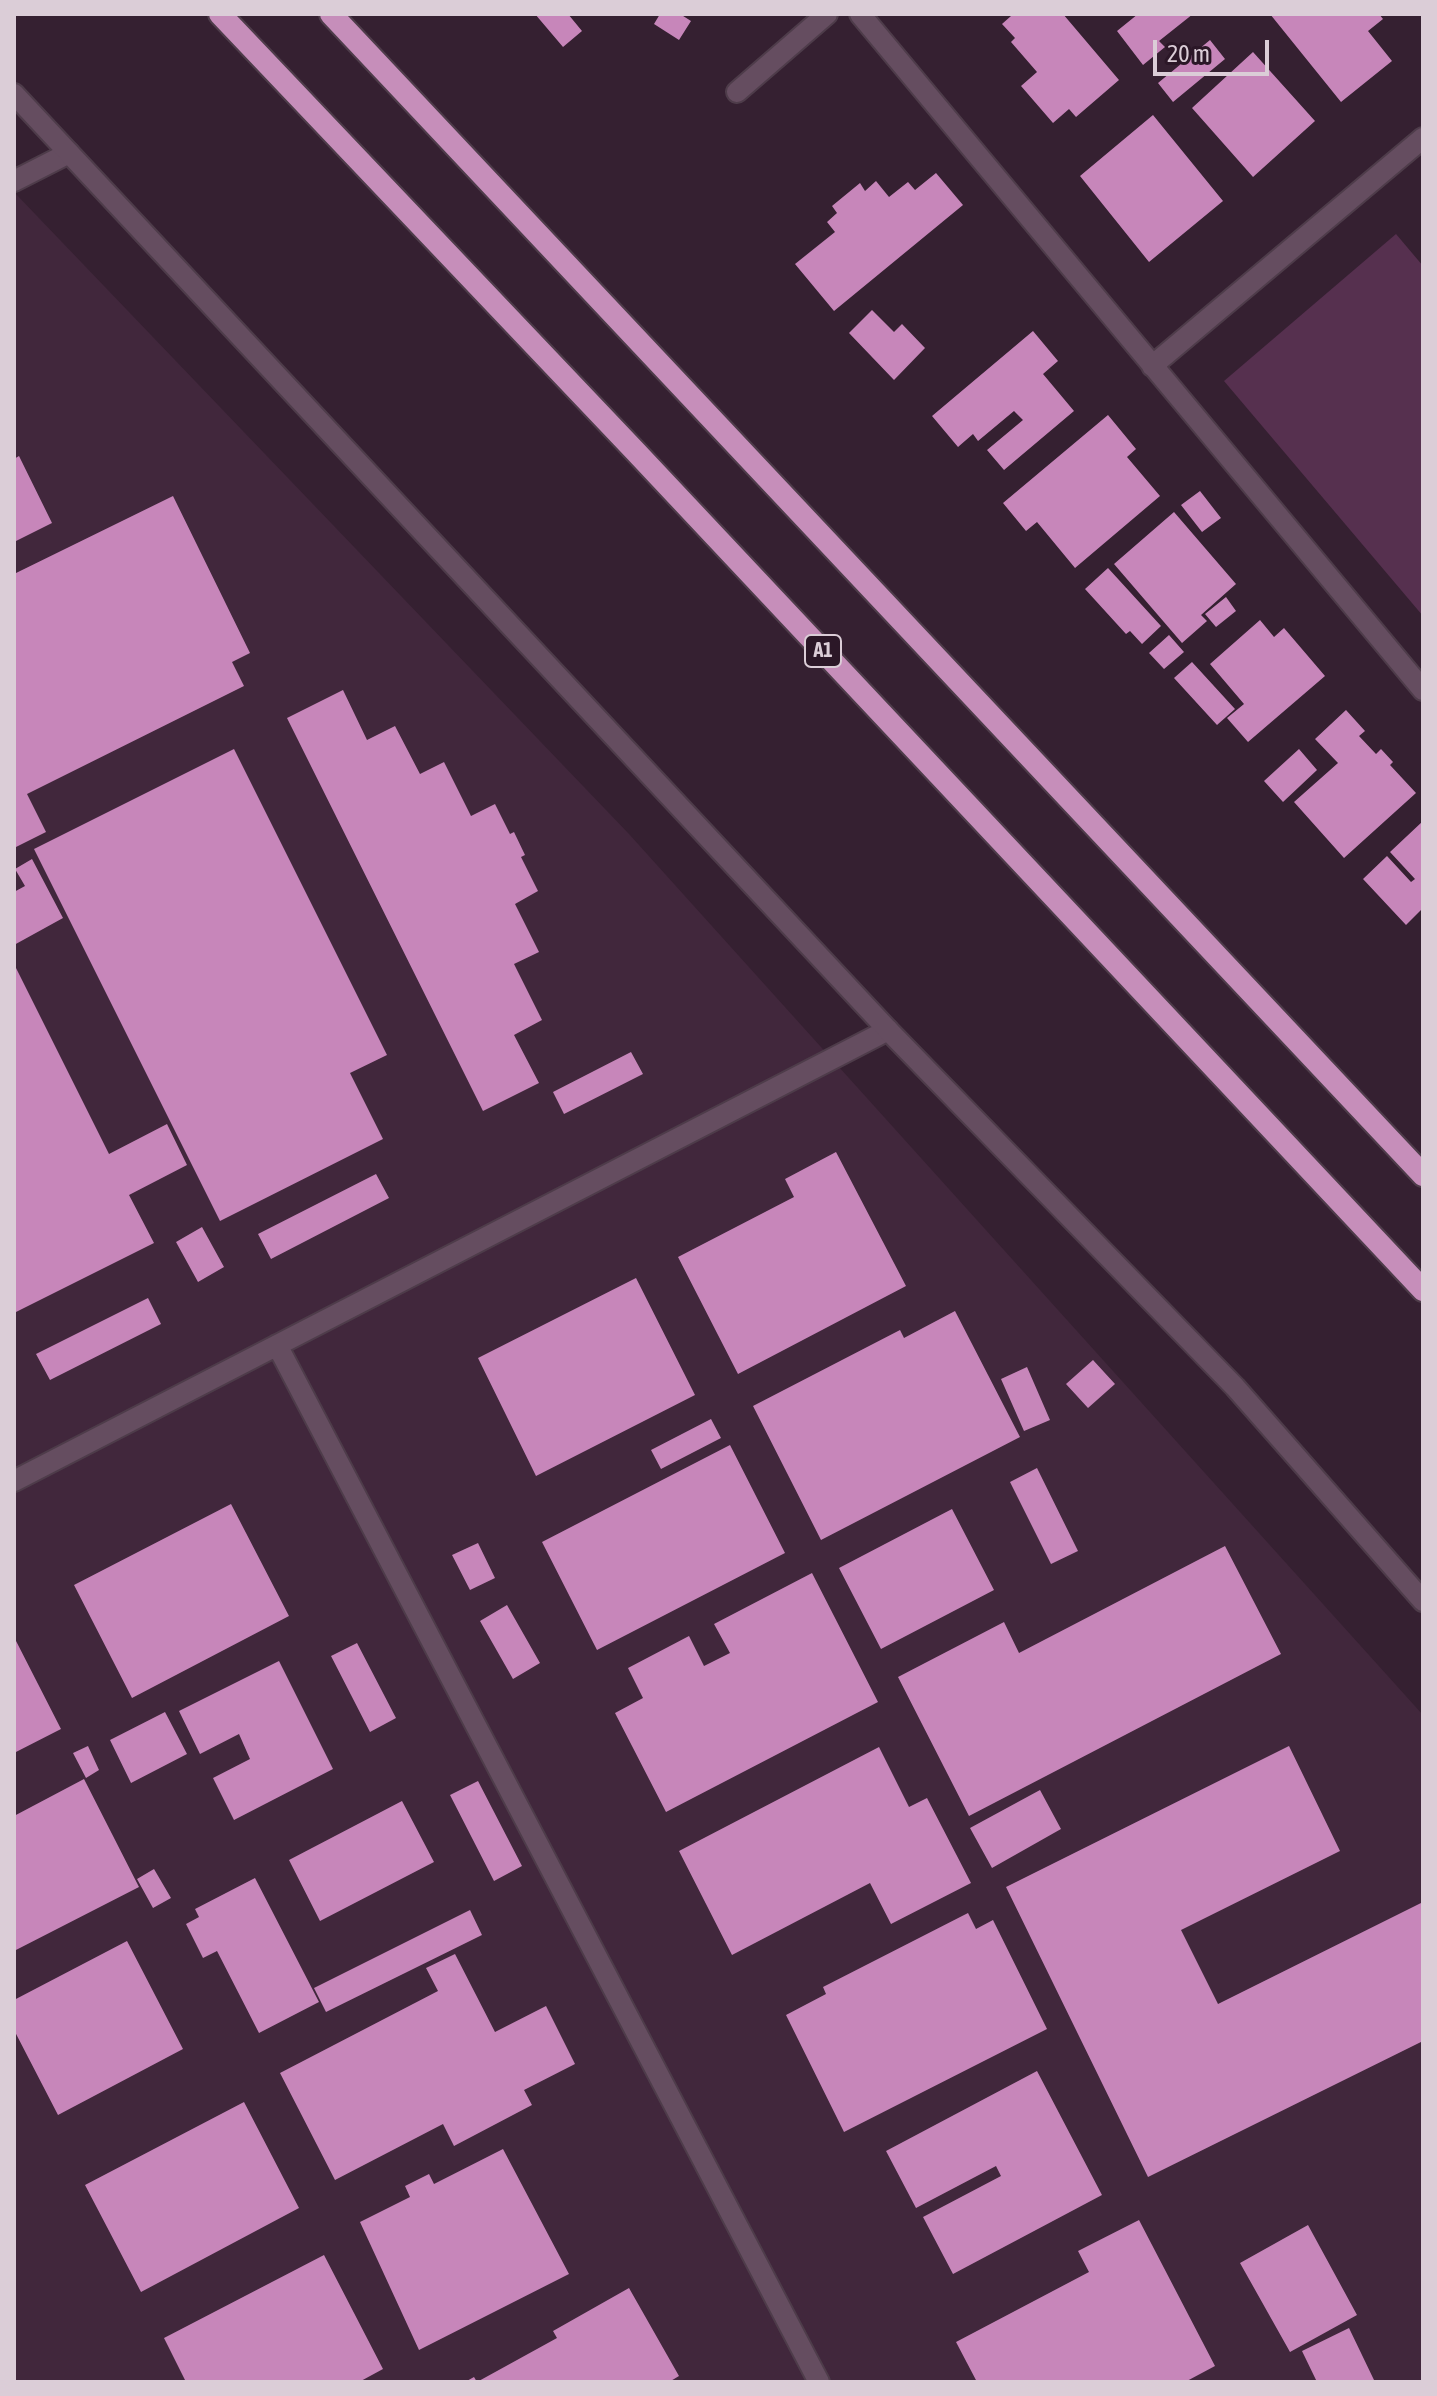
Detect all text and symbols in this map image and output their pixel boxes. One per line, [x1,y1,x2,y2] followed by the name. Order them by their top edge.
[1157,24,1273,74] scale bar
[1167,40,1210,67] text: 20 m
[805,635,841,667] road number: A1

